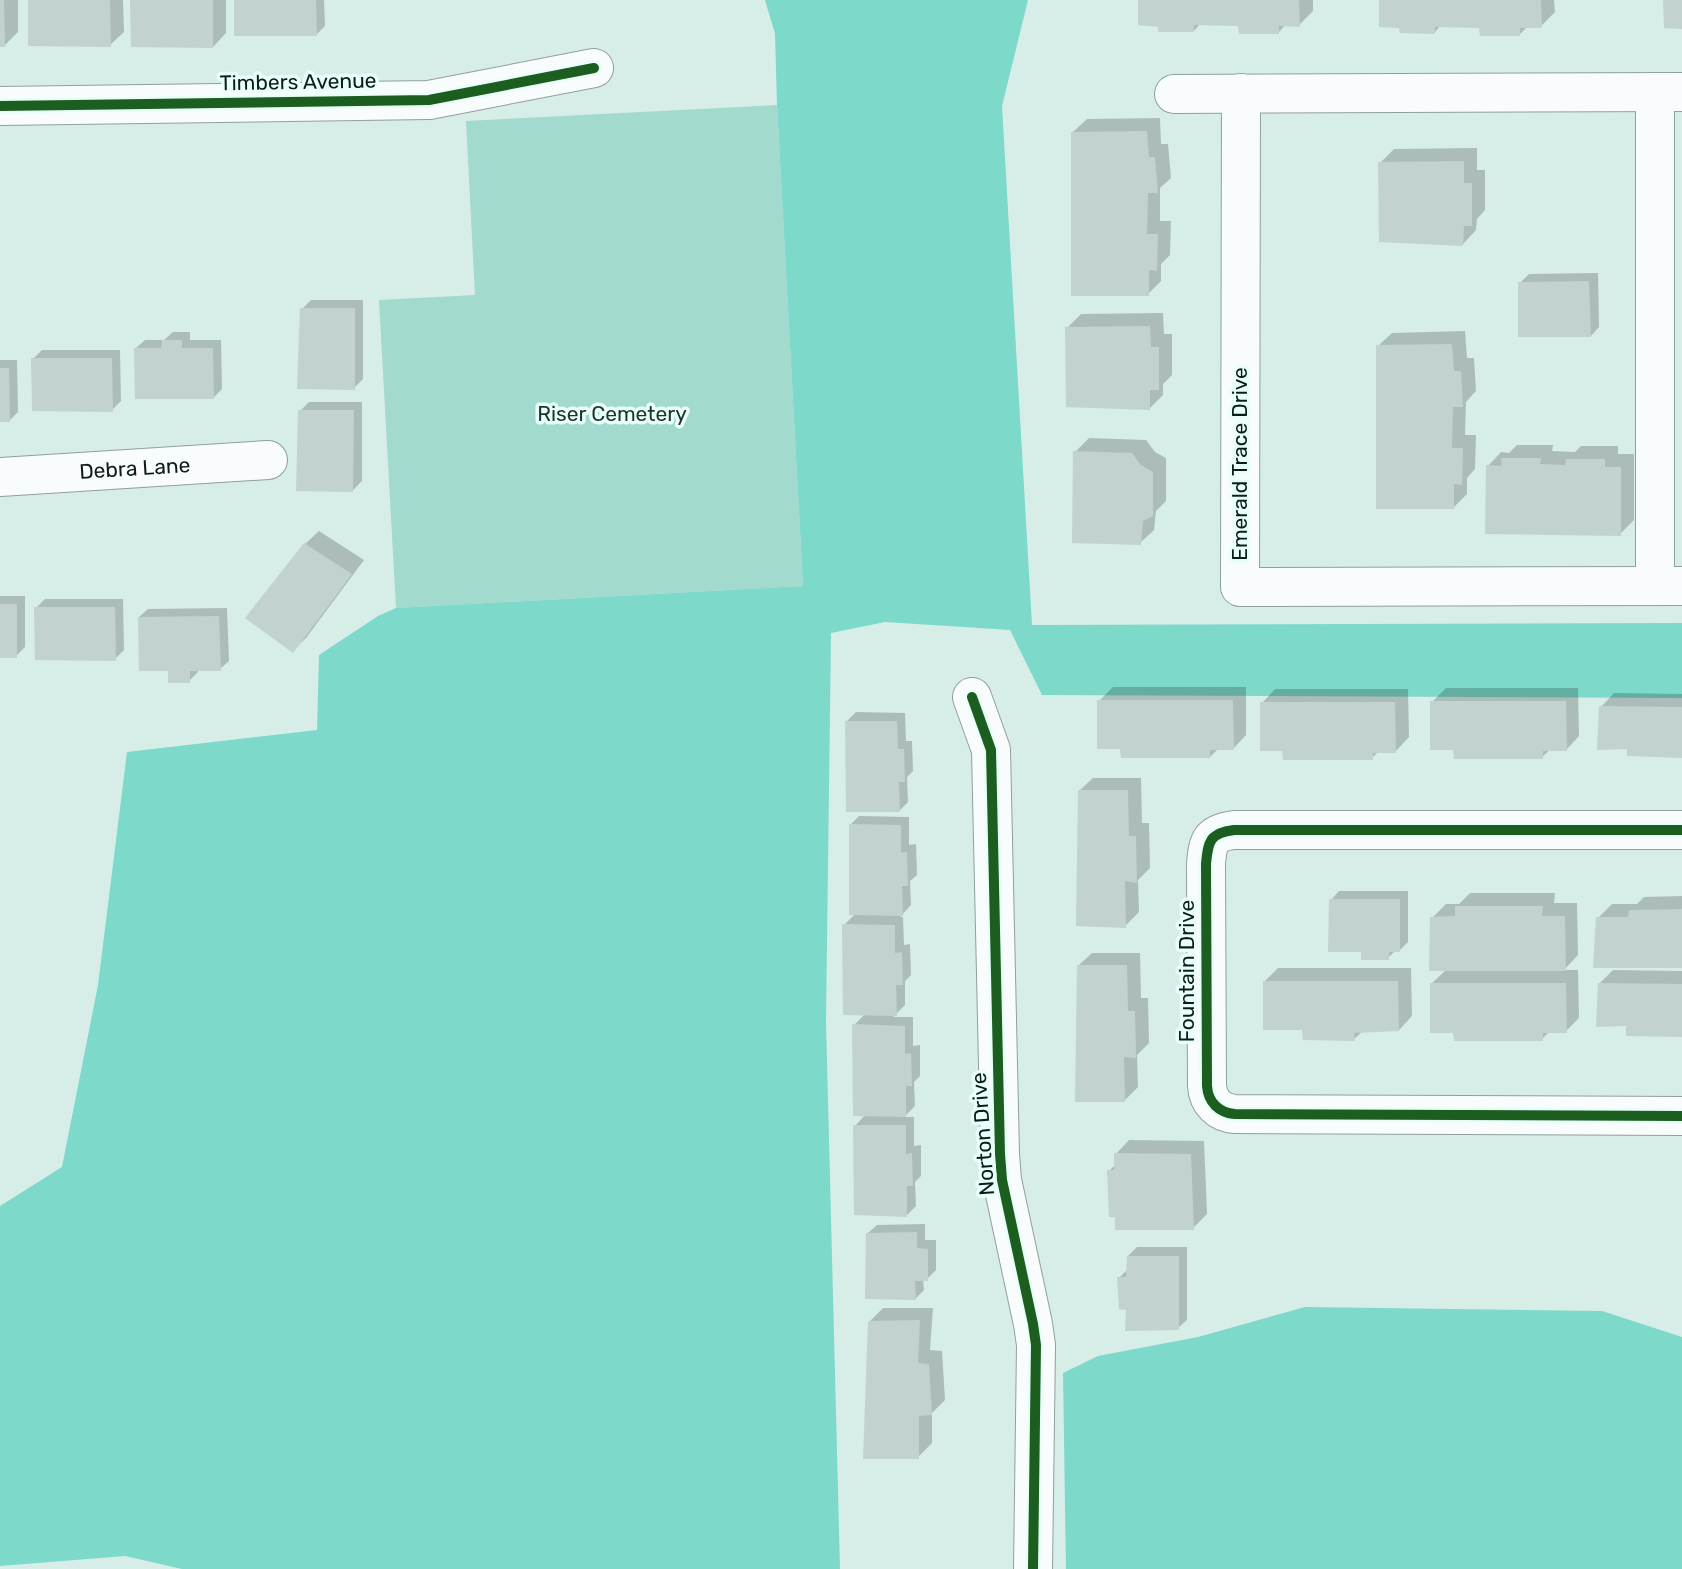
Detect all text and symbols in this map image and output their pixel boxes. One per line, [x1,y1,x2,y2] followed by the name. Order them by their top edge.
[219,68,377,95] street label: Timbers Avenue
[1227,367,1252,561] street label: Emerald Trace Drive
[537,401,687,426] park label: Riser Cemetery
[78,452,191,484] street label: Debra Lane
[1174,900,1199,1042] street label: Fountain Drive
[966,1072,999,1196] street label: Norton Drive

